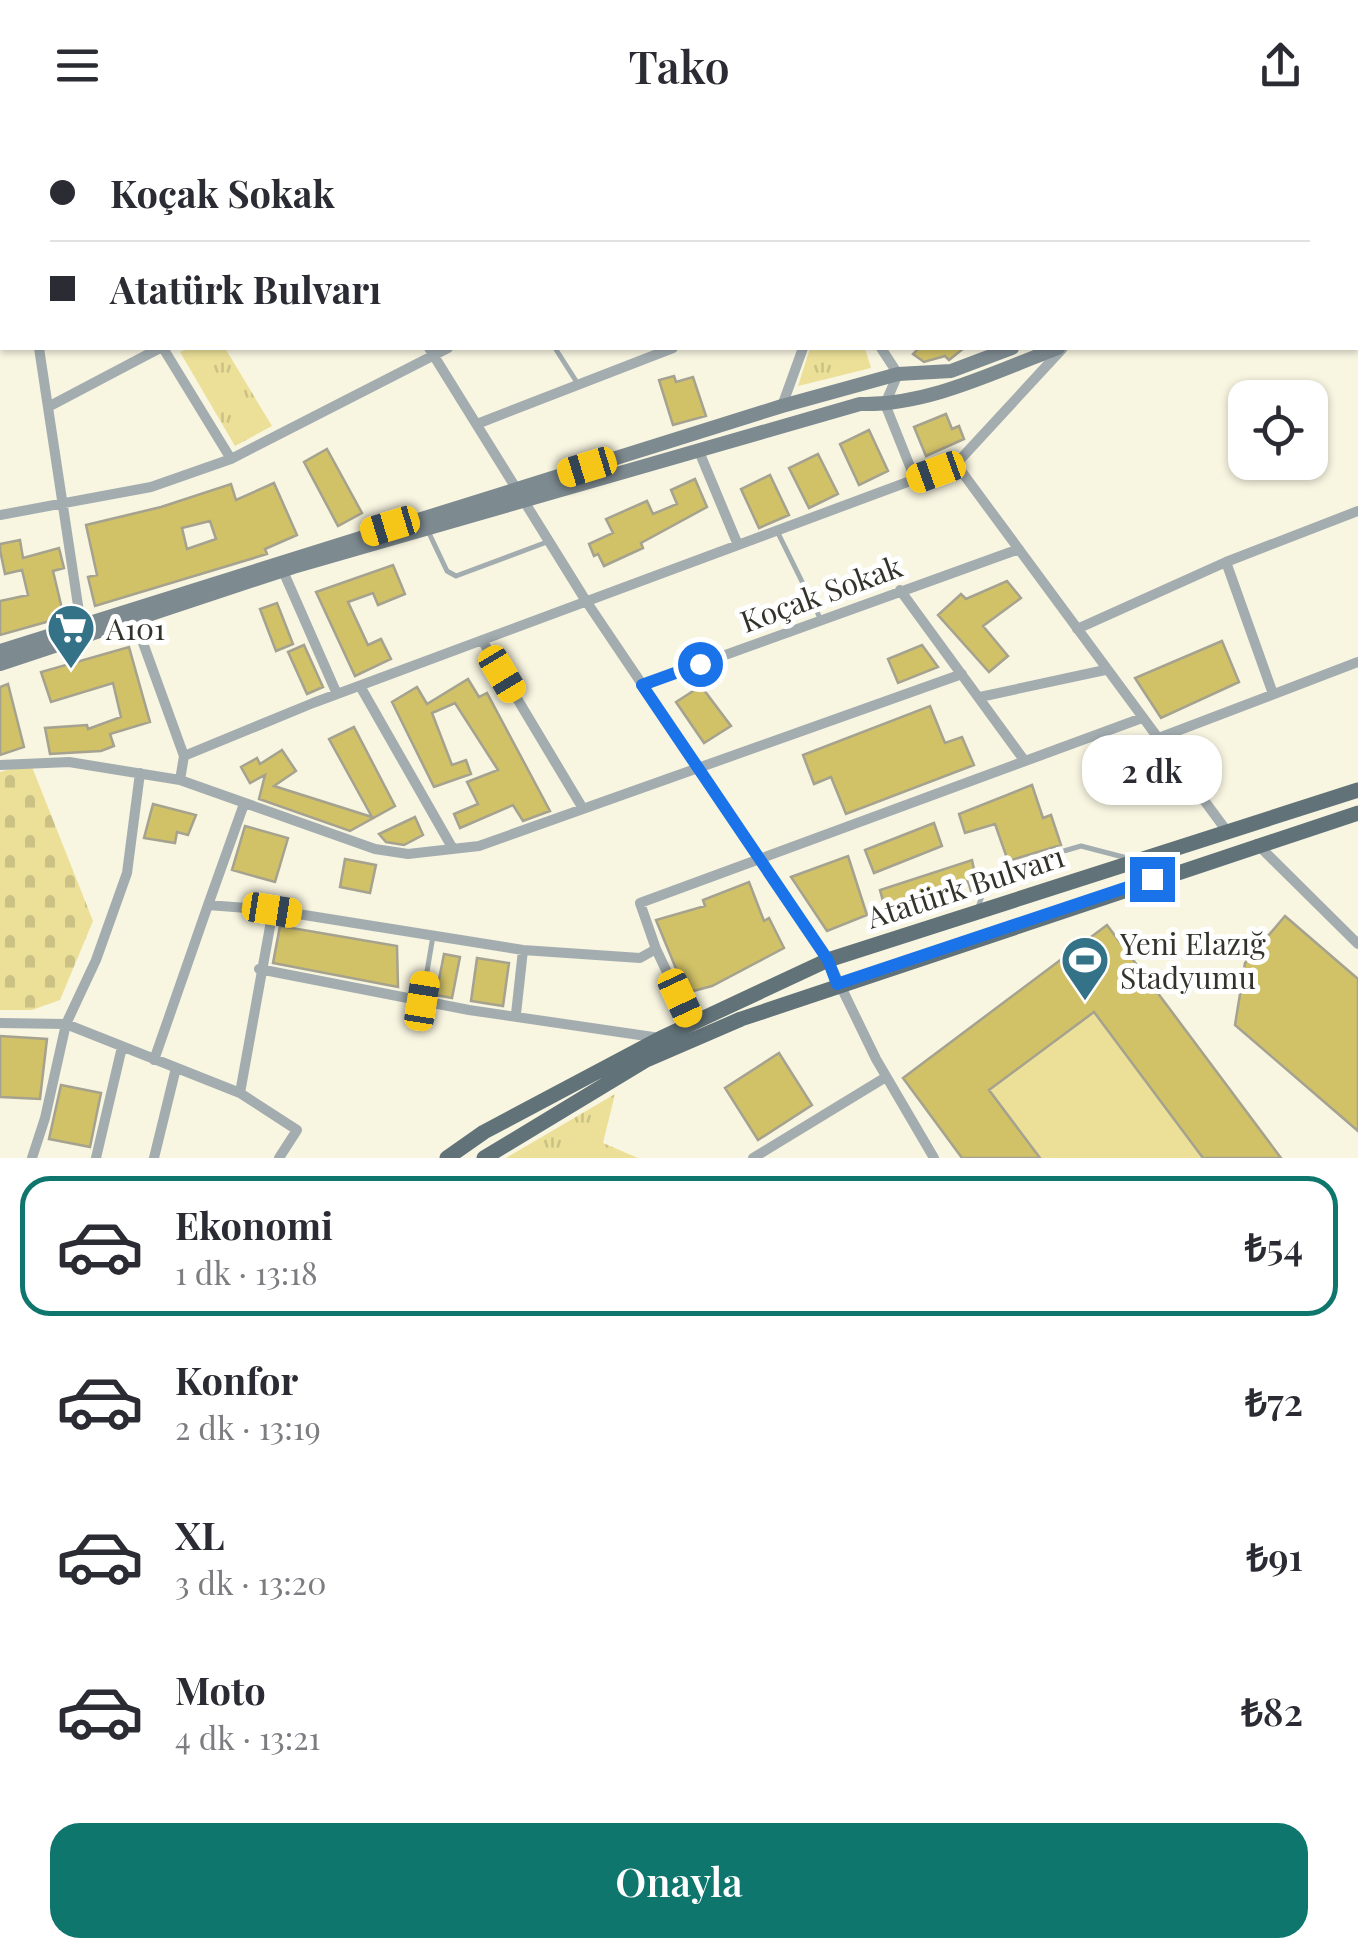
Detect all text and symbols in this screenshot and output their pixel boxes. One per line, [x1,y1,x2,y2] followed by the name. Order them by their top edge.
[628,35,730,95] text: Tako
[50,38,105,93] icon: menu
[1253,38,1308,93] icon: share
[110,167,335,218] text: Koçak Sokak
[110,263,381,314] text: Atatürk Bulvarı
[1228,380,1328,480] map controls
[1228,380,1328,480] button: locate
[554,444,620,490] car
[903,448,969,496] car
[357,503,423,549] car
[735,545,908,641] street label: Koçak Sokak
[45,602,97,670] supermarket icon: A101
[105,608,165,648] place label: A101
[474,641,530,707] car
[678,642,723,687] route start
[1082,734,1222,804] callout: 2 dk
[1121,748,1183,791] text: 2 dk
[860,835,1069,937] street label: Atatürk Bulvarı
[1130,857,1175,902] route end
[240,890,304,930] car
[1119,923,1266,997] place label: Yeni Elazığ Stadyumu
[1059,934,1111,1002] sports icon: Yeni Elazığ Stadyumu
[654,964,706,1032] car
[402,969,442,1033] car
[175,1199,333,1250] text: Ekonomi
[55,1201,145,1291] icon: car
[1245,1220,1303,1271] text: ₺54
[175,1250,318,1293] text: 1 dk · 13:18
[175,1354,298,1405] text: Konfor
[55,1356,145,1446] icon: car
[1245,1375,1303,1426] text: ₺72
[175,1405,321,1448] text: 2 dk · 13:19
[175,1509,224,1560] text: XL
[55,1511,145,1601] icon: car
[1246,1530,1303,1581] text: ₺91
[175,1560,326,1603] text: 3 dk · 13:20
[175,1664,266,1715] text: Moto
[55,1666,145,1756] icon: car
[1241,1685,1303,1736] text: ₺82
[175,1715,320,1758] text: 4 dk · 13:21
[50,1823,1308,1938] button: Onayla

